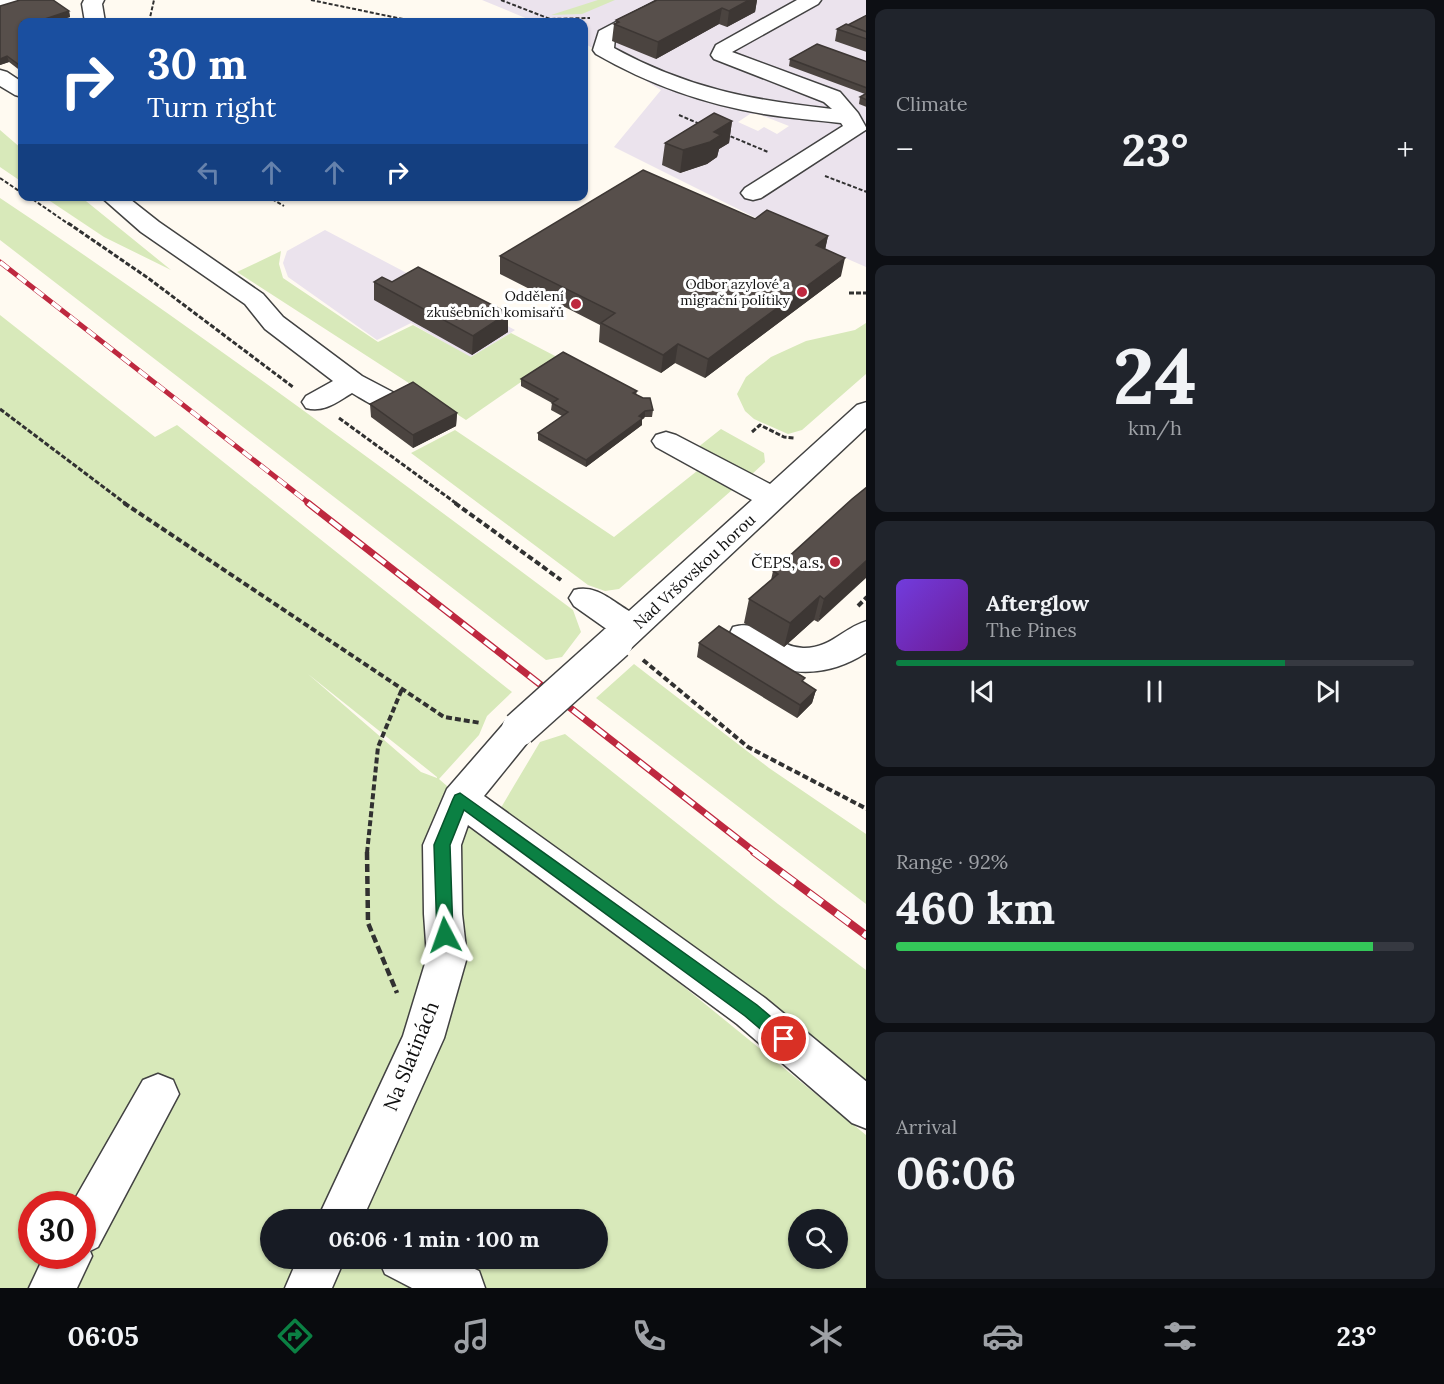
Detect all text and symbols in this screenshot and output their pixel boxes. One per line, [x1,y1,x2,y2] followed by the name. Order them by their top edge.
[147,37,247,91] text: 30 m
[48,42,126,120] icon: right
[147,90,276,124] text: Turn right
[896,91,968,116] text: Climate
[1122,121,1188,178] text: 23°
[896,128,914,170] text: −
[1396,128,1414,170] text: +
[192,156,225,189] icon: left
[255,156,288,189] icon: ahead
[318,156,351,189] icon: ahead
[381,156,414,189] icon: right
[680,275,791,309] place label: Odbor azylové a migrační politiky
[795,285,809,299] marker: Odbor azylové a migrační politiky
[427,287,564,321] place label: Oddělení zkušebních komisařů
[569,297,583,311] marker: Oddělení zkušebních komisařů
[1113,326,1197,425] text: 24
[1128,415,1182,440] text: km/h
[629,509,760,633] street label: Nad Vršovskou horou
[751,552,823,572] place label: ČEPS, a.s.
[828,555,842,569] marker: ČEPS, a.s.
[986,589,1089,617] text: Afterglow
[986,617,1077,642] text: The Pines
[966,675,999,708] icon: previous
[1138,675,1171,708] icon: pause
[1311,675,1344,708] icon: next
[896,849,1008,874] text: Range · 92%
[896,879,1055,936] text: 460 km
[413,903,477,967] position arrow
[377,997,444,1114] street label: Na Slatinách
[758,1013,809,1064] pin
[767,1022,800,1055] icon: arrive
[896,1114,957,1139] text: Arrival
[896,1144,1016,1201] text: 06:06
[18,1191,96,1269] speed limit sign: 30
[788,1209,848,1269] map controls
[788,1209,848,1269] button: search
[328,1225,540,1253] text: 06:06 · 1 min · 100 m
[274,1315,316,1357] icon: directions
[451,1315,493,1357] icon: music
[628,1315,670,1357] icon: phone
[805,1315,847,1357] icon: climate
[982,1315,1024,1357] icon: car
[1159,1315,1201,1357] icon: filters
[68,1319,139,1353] text: 06:05
[1337,1319,1376,1353] text: 23°

